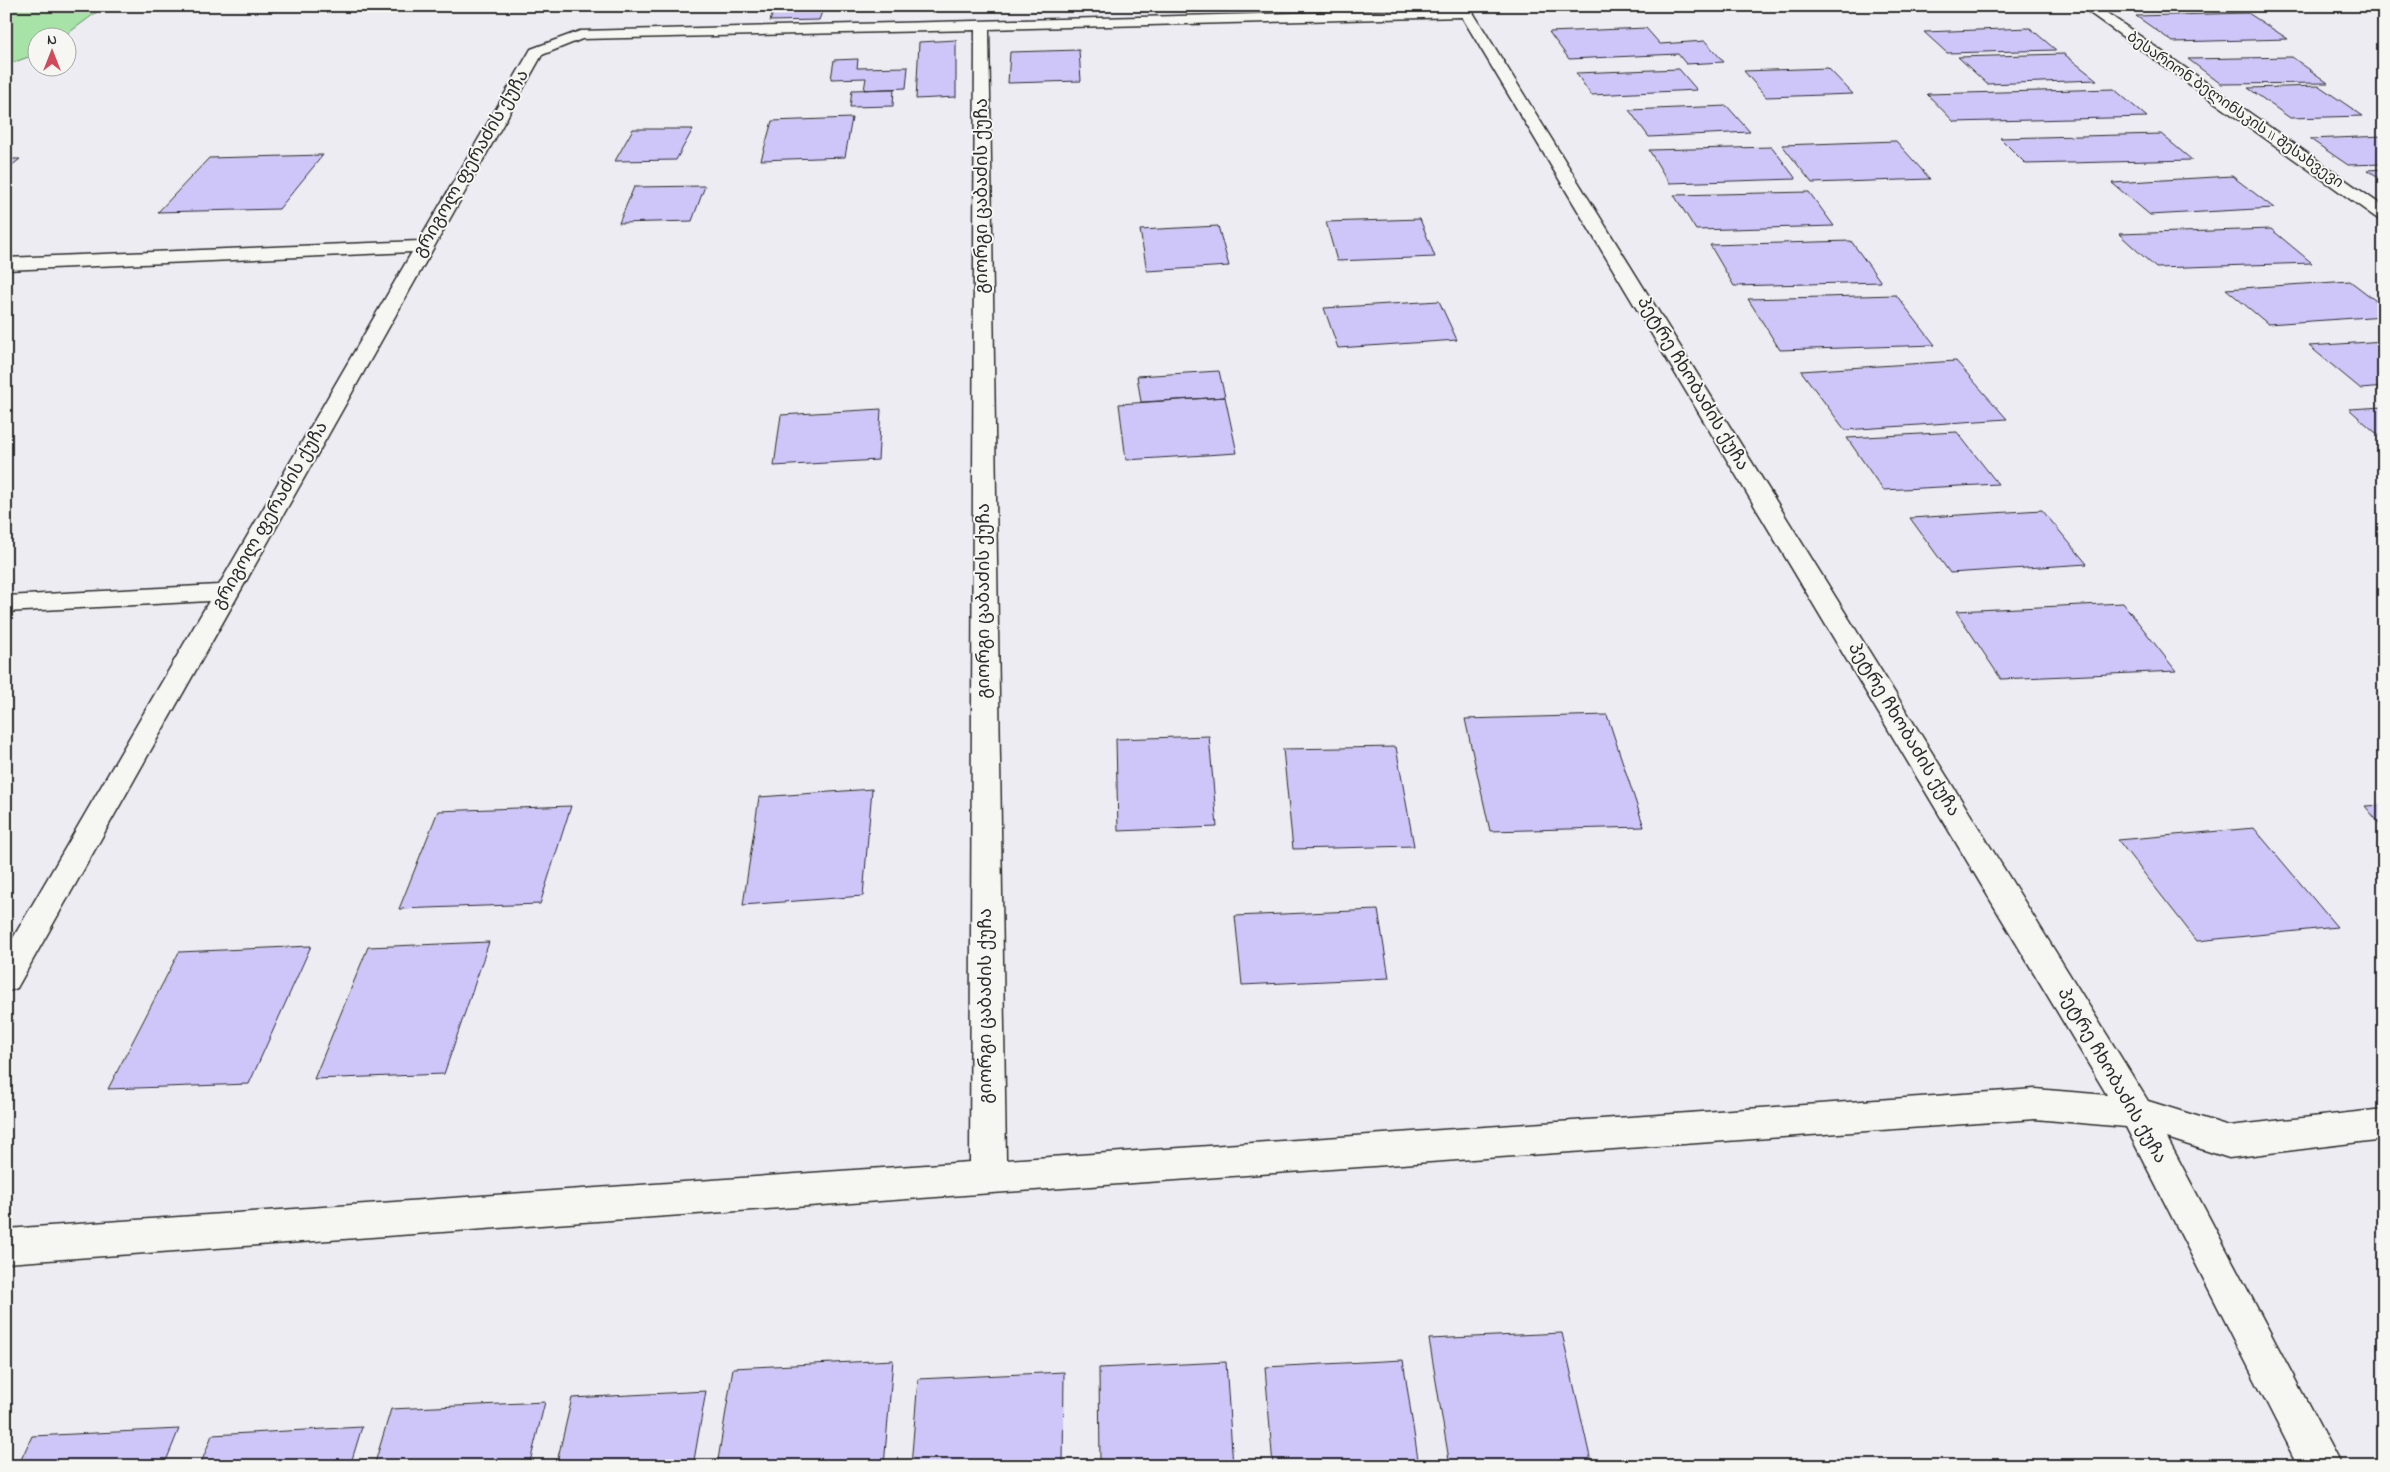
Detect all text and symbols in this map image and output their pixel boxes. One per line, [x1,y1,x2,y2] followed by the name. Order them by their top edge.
[2122,26,2348,194] street label: ბესარიონ ბელინსკის II შესახვევი
[28,28,78,78] north arrow
[47,30,57,51] text: N
[408,65,536,263] street label: გრიგოლ ფერაძის ქუჩა
[970,98,996,294] street label: გიორგი ცაბაძის ქუჩა
[1630,292,1754,476] street label: პეტრე ჩხობაძის ქუჩა
[207,417,335,615] street label: გრიგოლ ფერაძის ქუჩა
[972,503,998,699] street label: გიორგი ცაბაძის ქუჩა
[1841,638,1965,822] street label: პეტრე ჩხობაძის ქუჩა
[974,908,1000,1104] street label: გიორგი ცაბაძის ქუჩა
[2050,983,2172,1169] street label: პეტრე ჩხობაძის ქუჩა

